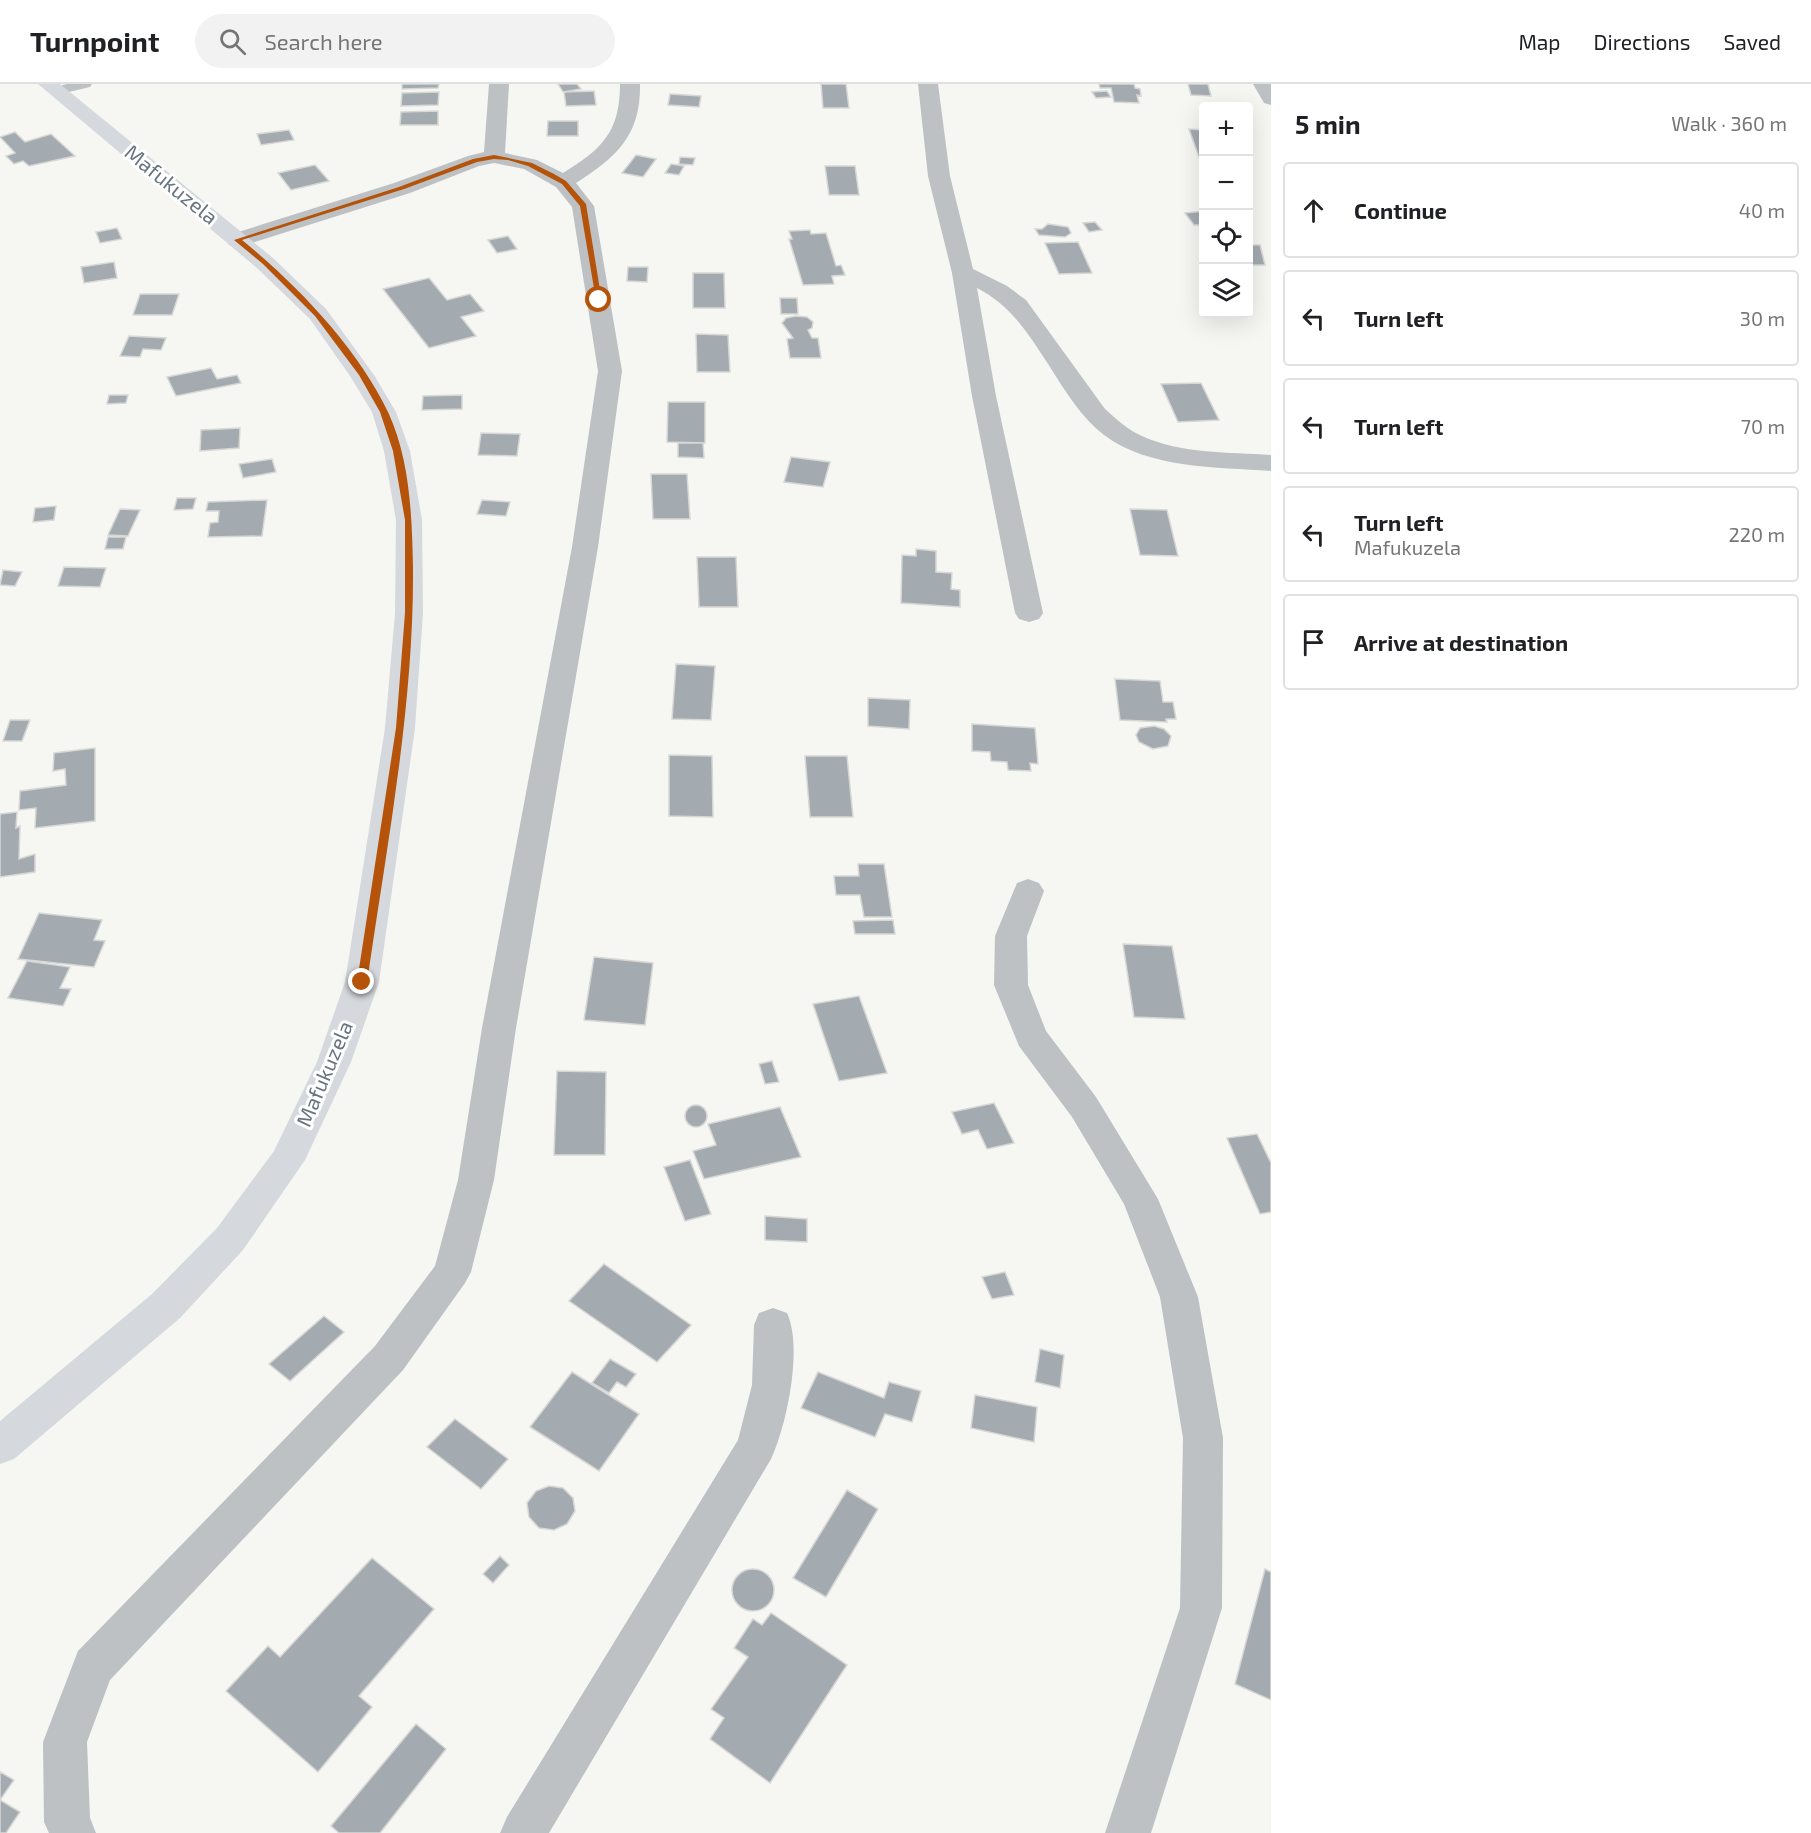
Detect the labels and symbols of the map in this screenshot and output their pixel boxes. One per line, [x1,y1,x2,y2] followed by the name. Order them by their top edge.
[120,139,223,229] street label: Mafukuzela
[585,286,611,312] route start
[348,968,374,994] route end
[290,1017,357,1130] street label: Mafukuzela

